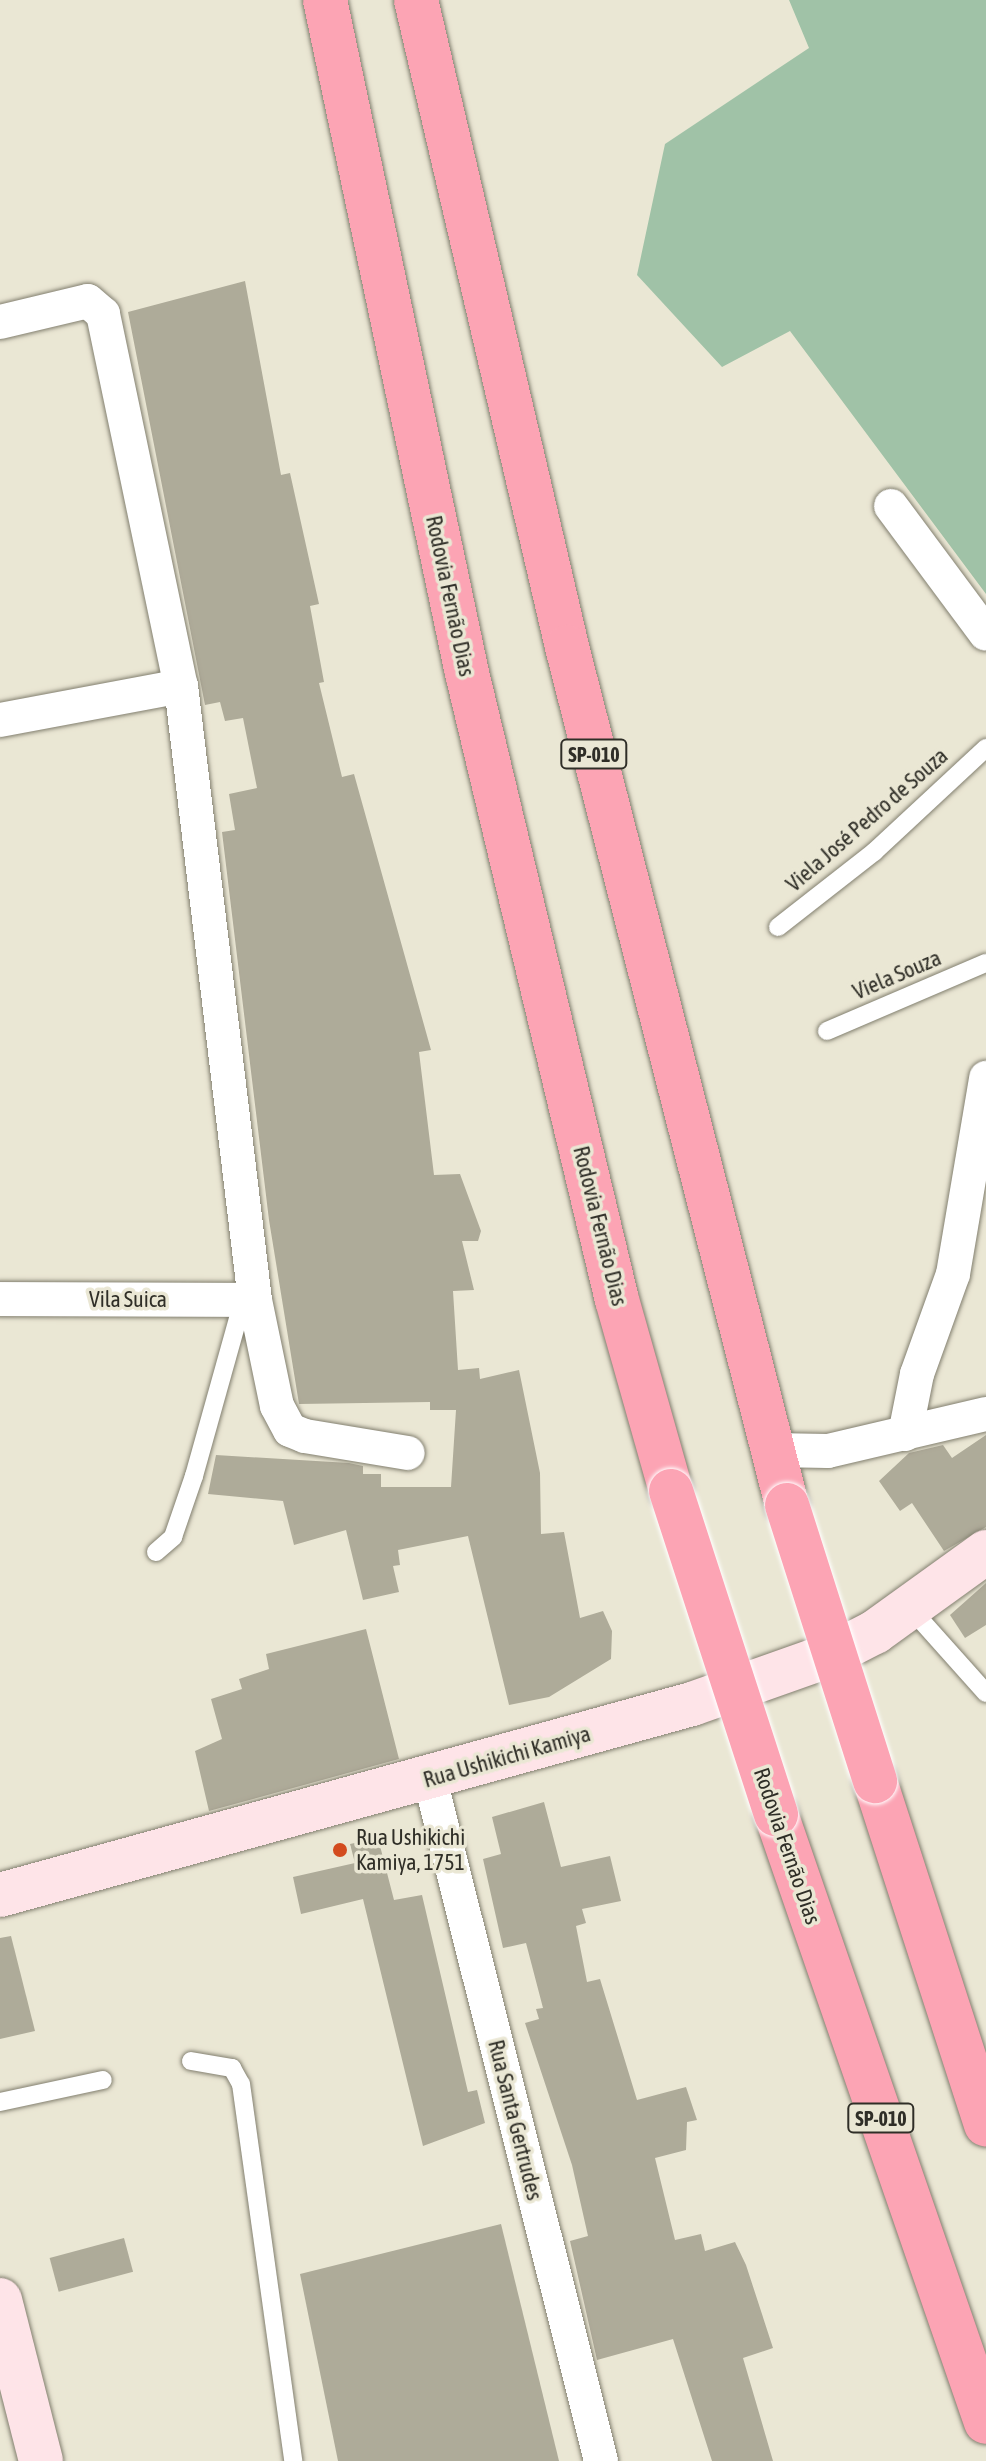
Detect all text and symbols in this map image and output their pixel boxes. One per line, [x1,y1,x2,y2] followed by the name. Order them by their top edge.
[420,513,480,679] street label: Rodovia Fernão Dias
[560,738,628,770] road number: SP-010
[781,743,953,897] street label: Viela José Pedro de Souza
[849,945,945,1005] street label: Viela Souza
[567,1143,633,1309] street label: Rodovia Fernão Dias
[89,1287,167,1313] street label: Vila Suica
[420,1720,594,1794] street label: Rua Ushikichi Kamiya
[748,1764,826,1928] street label: Rodovia Fernão Dias
[356,1824,465,1876] place label: Rua Ushikichi Kamiya, 1751
[331,1841,349,1859] marker: Rua Ushikichi Kamiya, 1751
[482,2037,548,2203] street label: Rua Santa Gertrudes
[847,2102,915,2134] road number: SP-010

